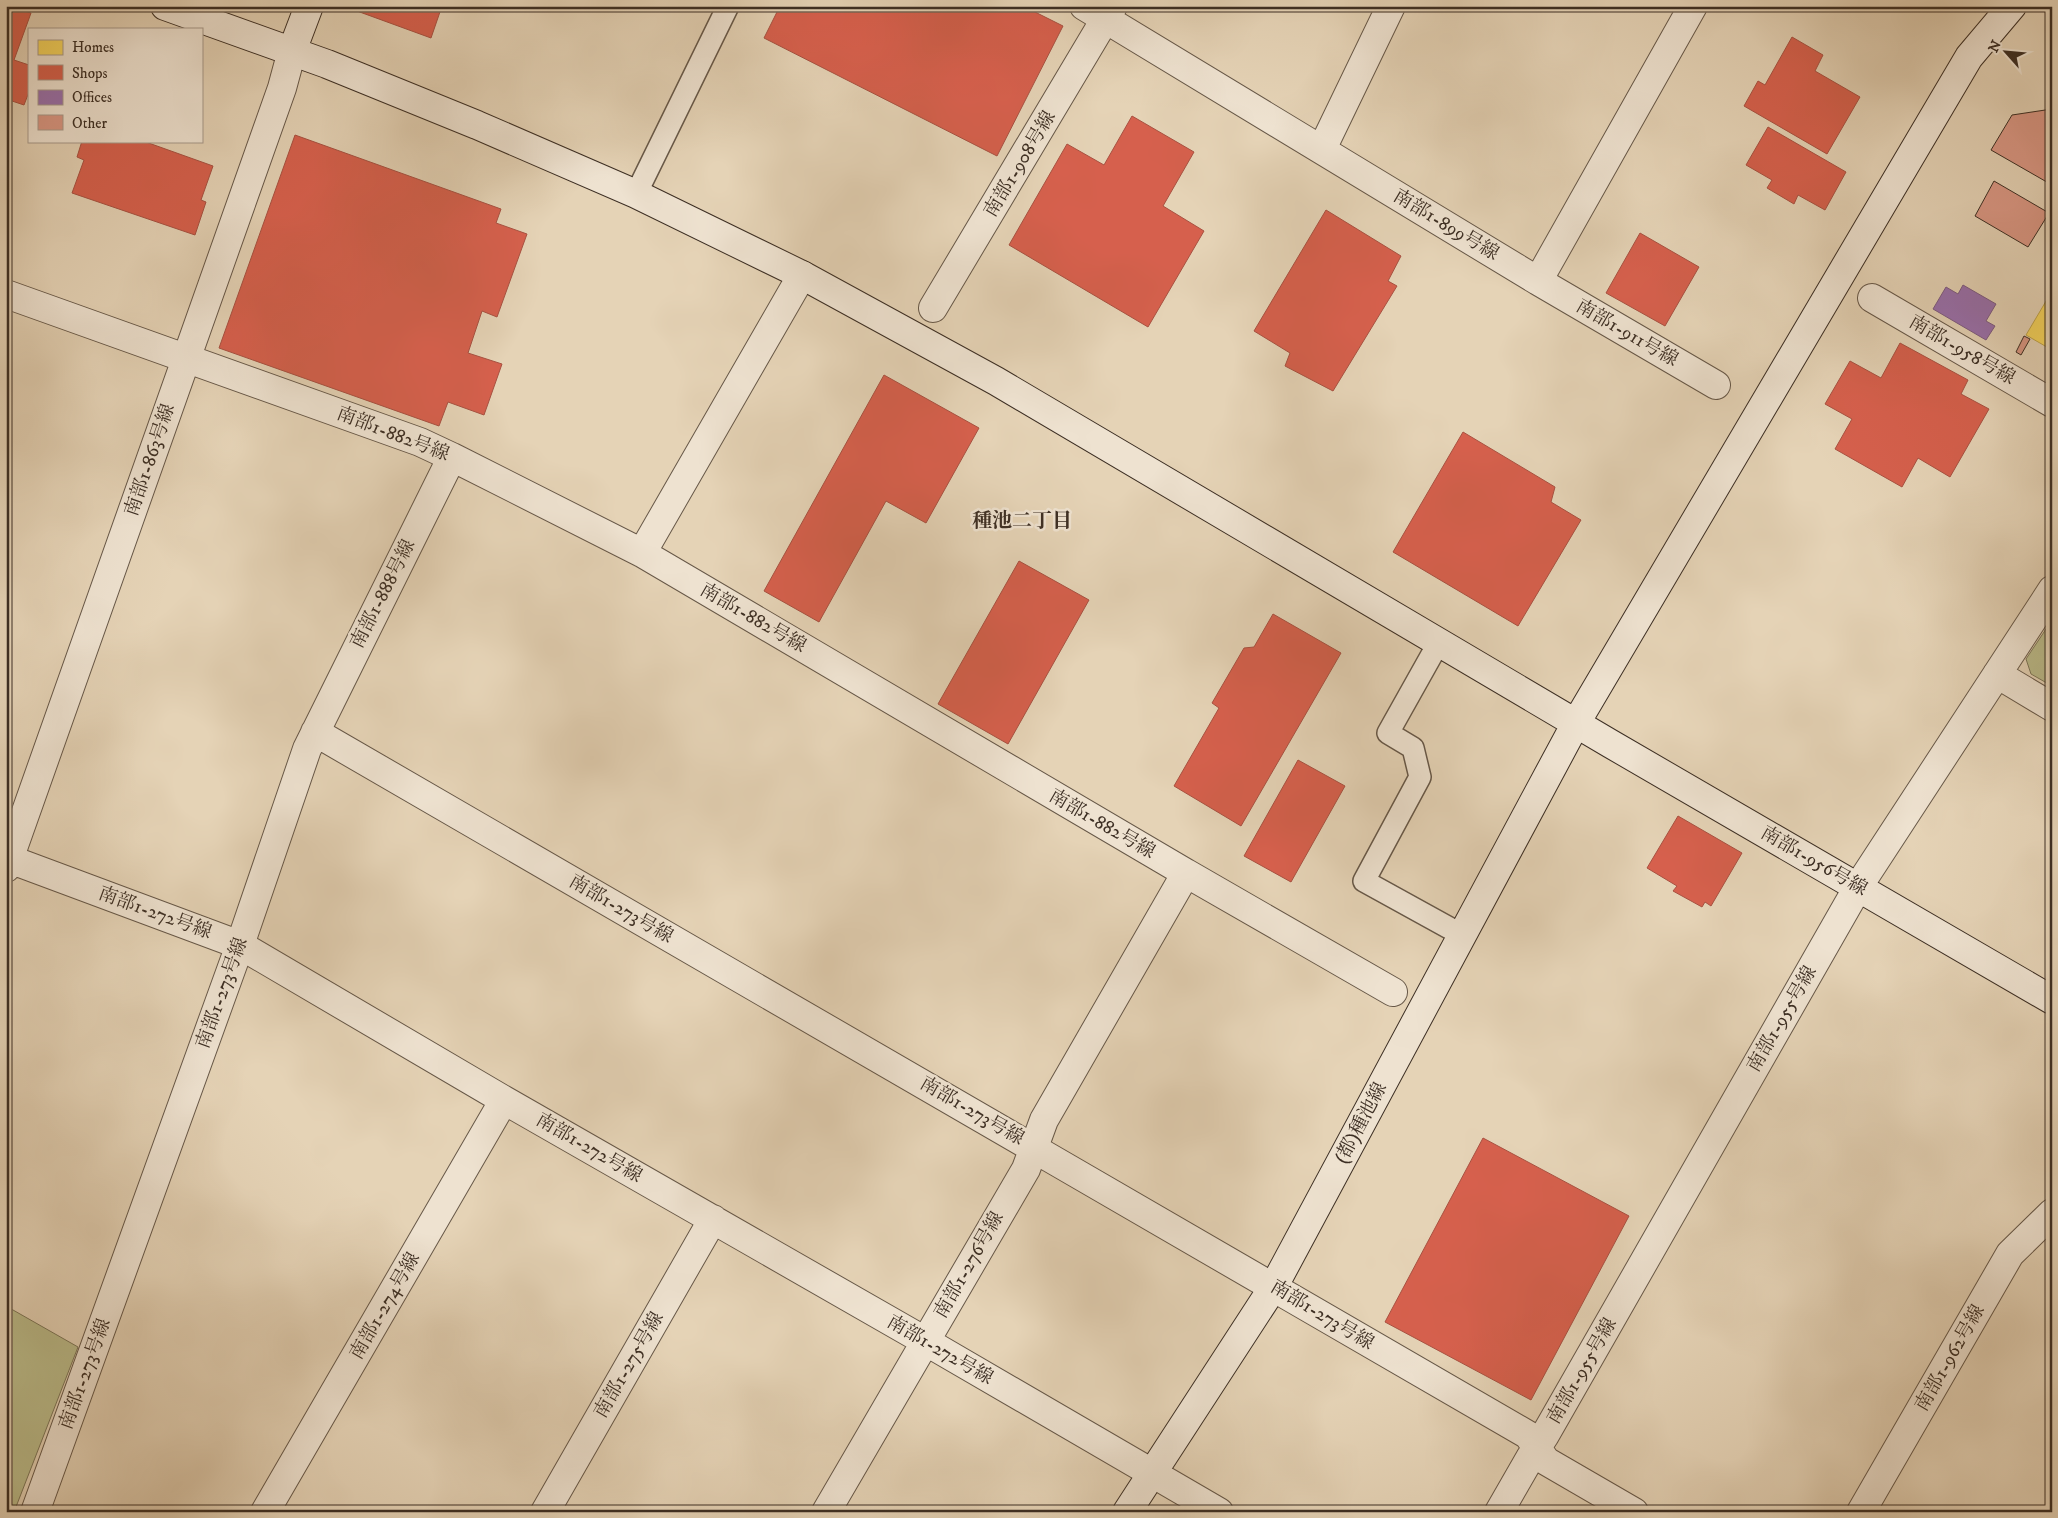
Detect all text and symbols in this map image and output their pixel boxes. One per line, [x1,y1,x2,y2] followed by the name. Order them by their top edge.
[28,28,202,142] legend
[1980,28,2030,78] north arrow
[1985,37,2006,56] text: N
[72,38,114,57] text: Homes
[72,64,108,83] text: Shops
[72,88,112,107] text: Offices
[979,107,1061,221] street label: 南部1-908号線
[72,114,107,133] text: Other
[1389,184,1503,266] street label: 南部1-899号線
[1572,295,1682,371] street label: 南部1-911号線
[1905,310,2019,390] street label: 南部1-958号線
[120,401,180,519] street label: 南部1-863号線
[333,402,453,466] street label: 南部1-882号線
[972,509,1072,534] district label: 種池二丁目
[346,536,420,652] street label: 南部1-888号線
[696,578,810,658] street label: 南部1-882号線
[1045,784,1159,864] street label: 南部1-882号線
[1756,821,1872,901] street label: 南部1-956号線
[565,870,677,948] street label: 南部1-273号線
[95,882,215,944] street label: 南部1-272号線
[191,934,253,1052] street label: 南部1-273号線
[1742,962,1822,1076] street label: 南部1-955号線
[916,1072,1028,1150] street label: 南部1-273号線
[1330,1078,1392,1168] street label: (都)種池線
[532,1108,646,1188] street label: 南部1-272号線
[929,1208,1009,1322] street label: 南部1-276号線
[345,1248,425,1364] street label: 南部1-274号線
[1266,1275,1378,1355] street label: 南部1-273号線
[1910,1301,1990,1415] street label: 南部1-962号線
[589,1308,669,1422] street label: 南部1-275号線
[883,1310,997,1390] street label: 南部1-272号線
[1542,1314,1622,1428] street label: 南部1-955号線
[54,1315,116,1433] street label: 南部1-273号線

